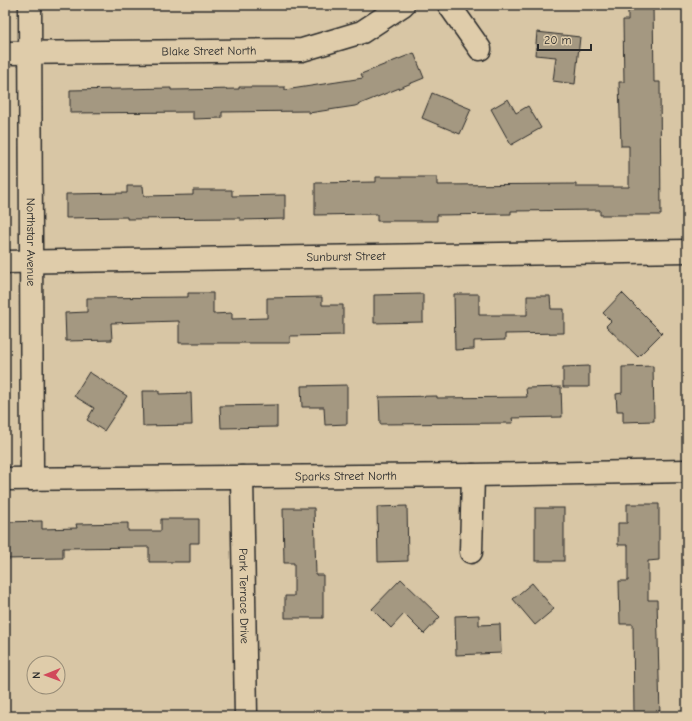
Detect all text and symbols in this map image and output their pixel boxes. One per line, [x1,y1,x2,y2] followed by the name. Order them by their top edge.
[538,26,591,52] scale bar
[544,33,572,47] text: 20 m
[161,43,257,58] street label: Blake Street North
[24,198,38,286] street label: Northstar Avenue
[306,249,386,264] street label: Sunburst Street
[295,469,397,484] street label: Sparks Street North
[236,548,252,644] street label: Park Terrace Drive
[26,655,66,695] north arrow
[30,671,43,679] text: N

